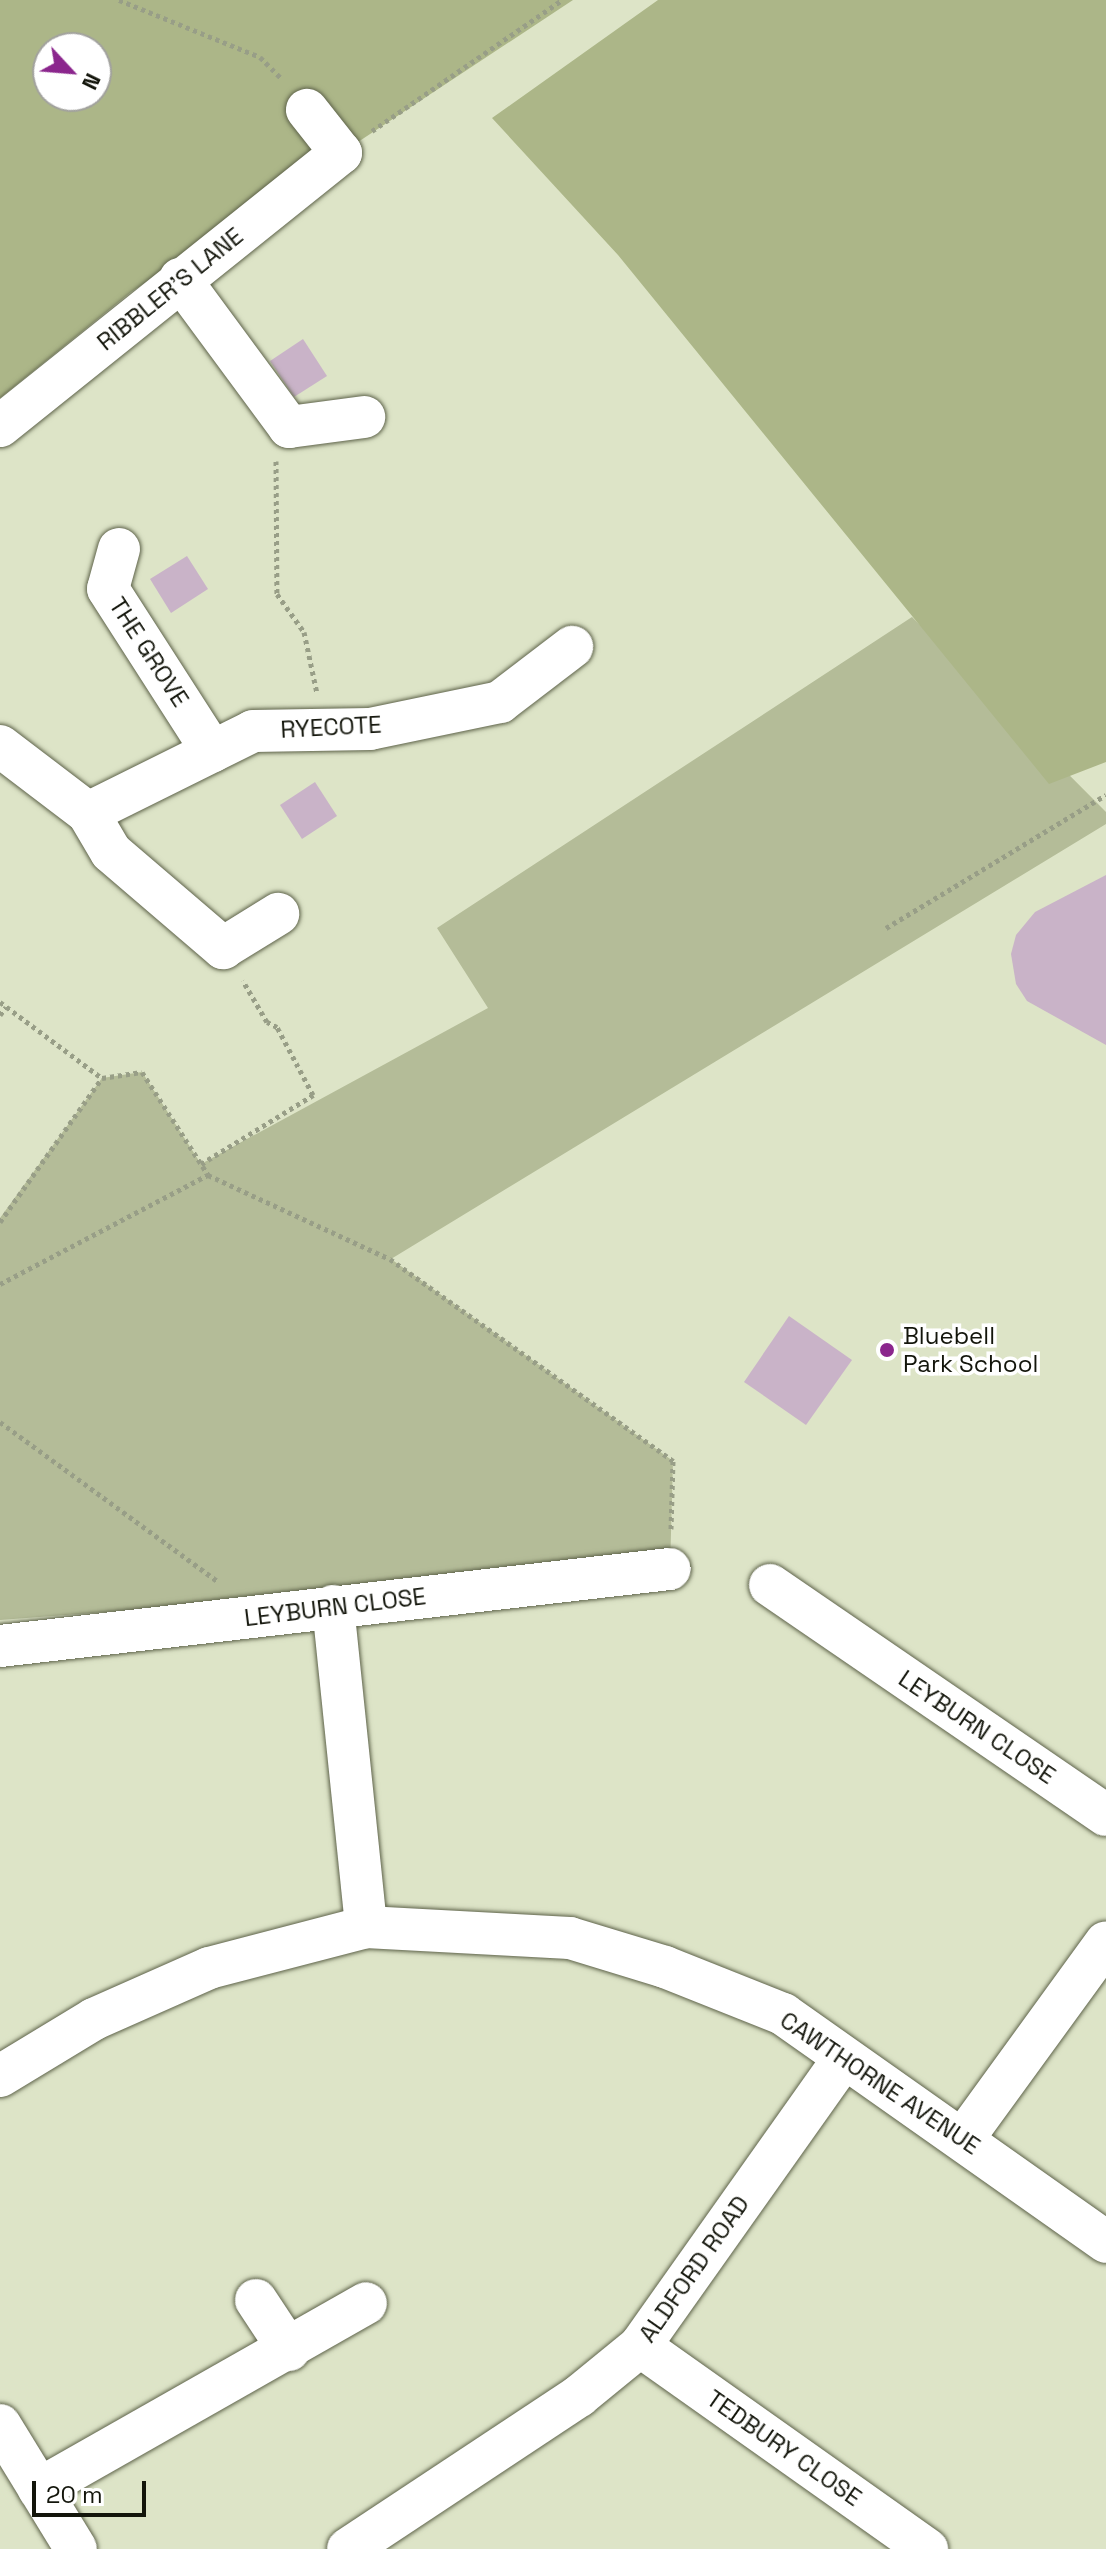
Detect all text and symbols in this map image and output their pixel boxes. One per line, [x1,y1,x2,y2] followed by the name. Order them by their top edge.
[32,32,112,112] north arrow
[76,69,108,94] text: N
[91,221,249,357] street label: RIBBLER'S LANE
[103,592,195,712] street label: THE GROVE
[280,710,382,744] street label: RYECOTE
[903,1322,1038,1378] place label: Bluebell Park School
[878,1341,896,1359] marker: Bluebell Park School
[243,1582,427,1632] street label: LEYBURN CLOSE
[893,1664,1061,1790] street label: LEYBURN CLOSE
[775,2005,985,2161] street label: CAWTHORNE AVENUE
[633,2190,755,2348] street label: ALDFORD ROAD
[701,2384,867,2512] street label: TEDBURY CLOSE
[36,2465,150,2515] scale bar
[46,2479,103,2510] text: 20 m

